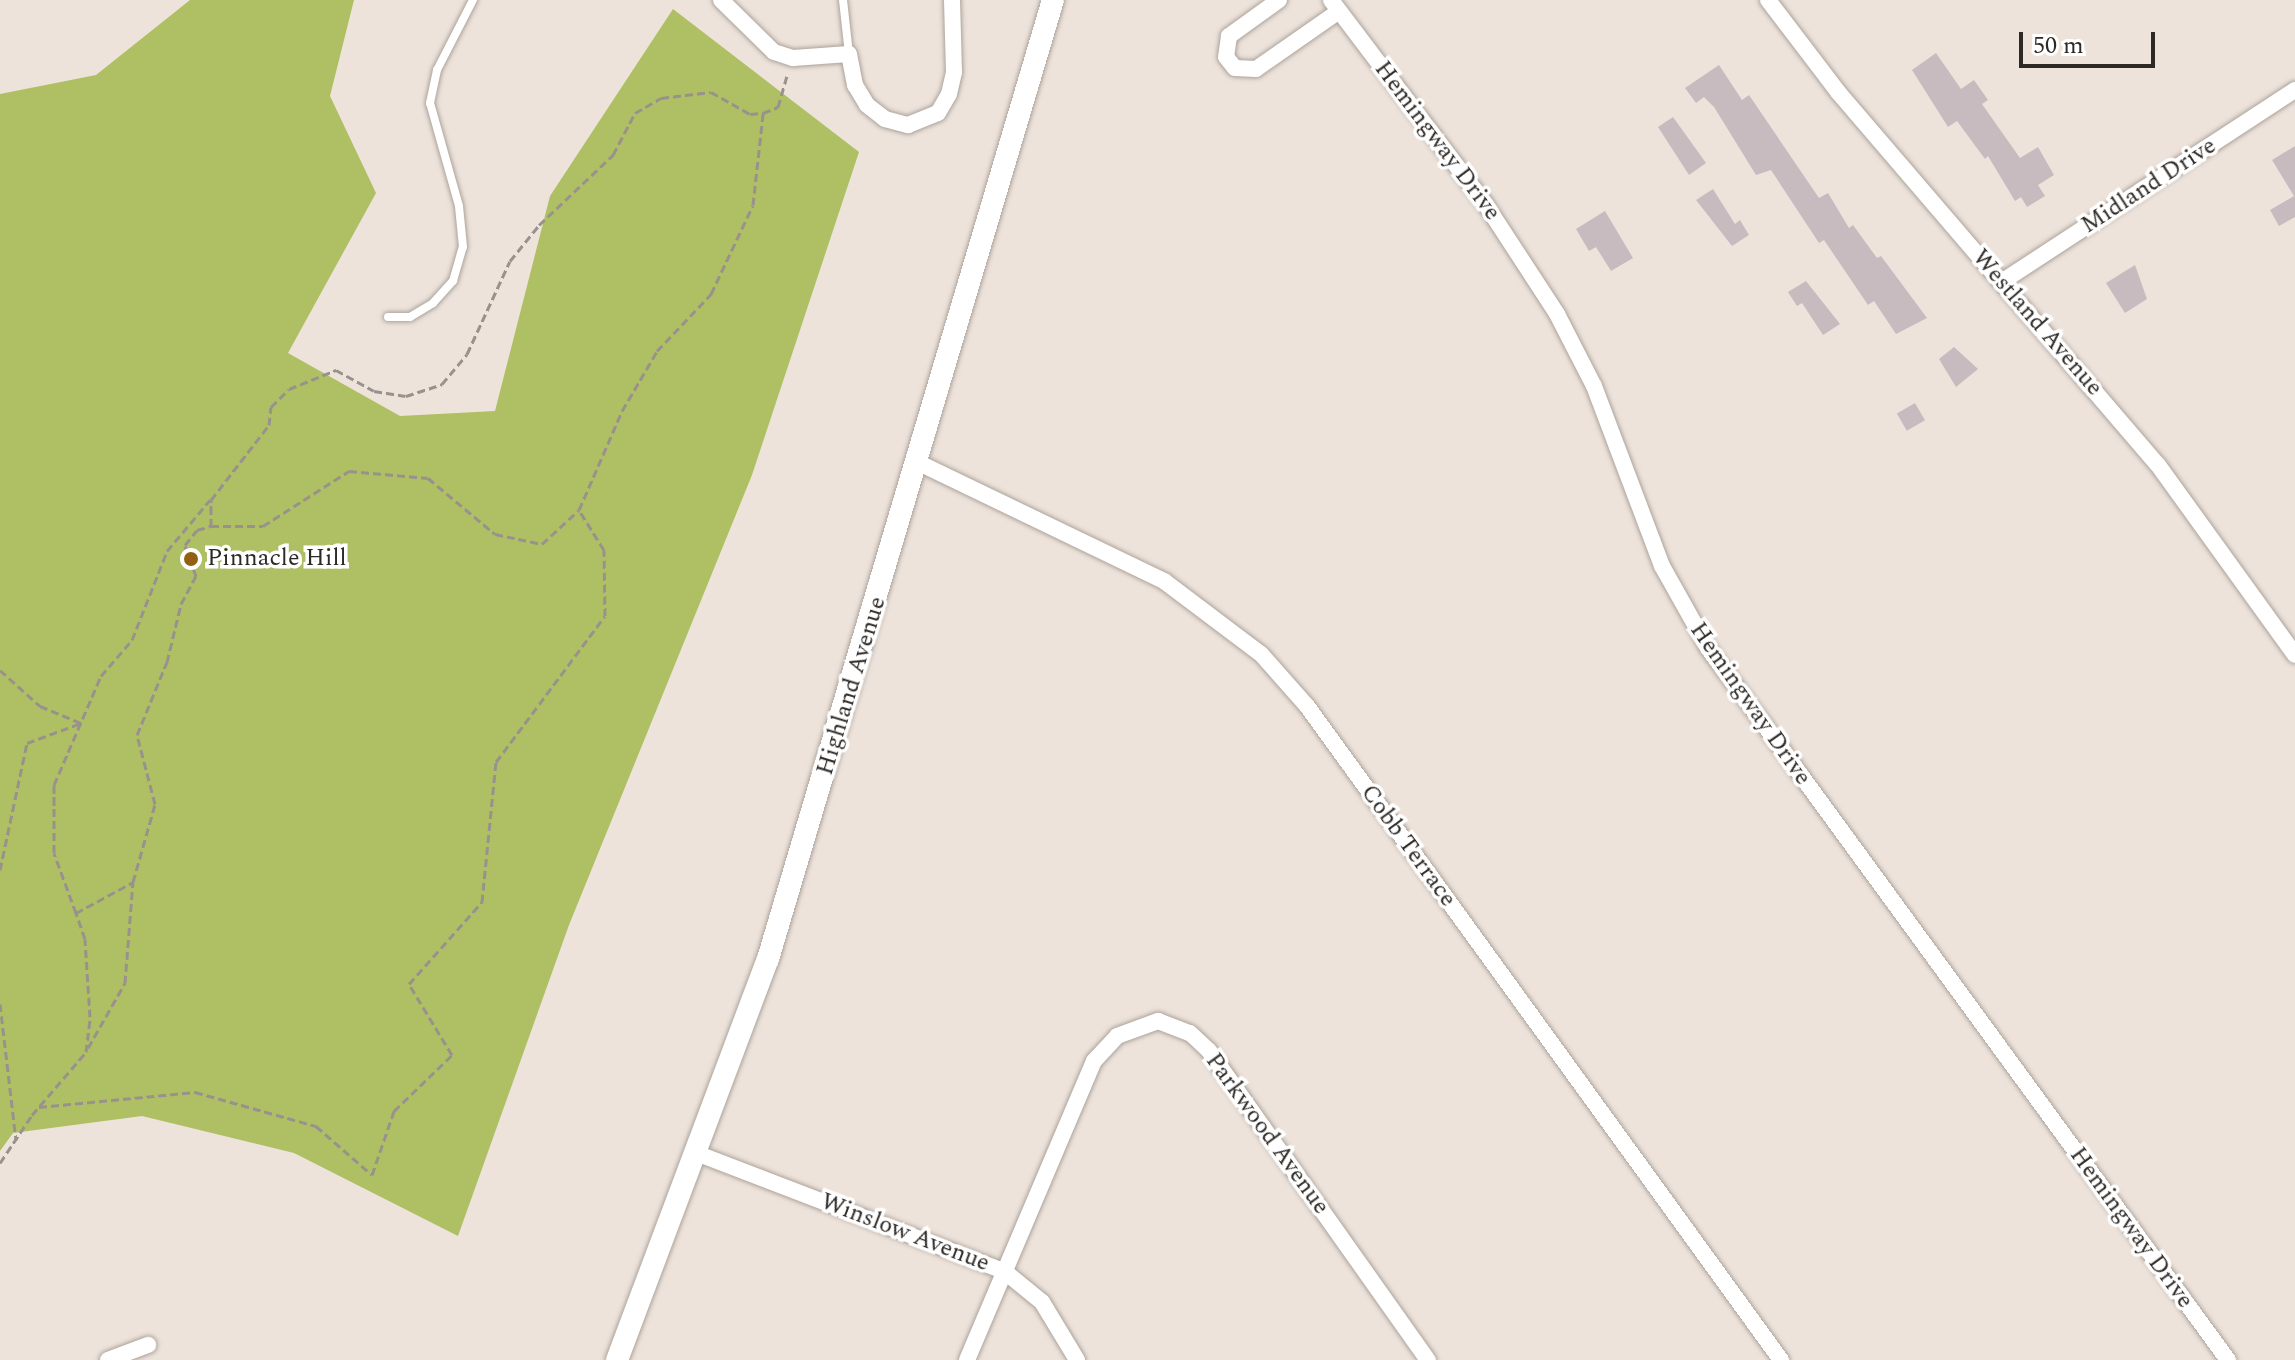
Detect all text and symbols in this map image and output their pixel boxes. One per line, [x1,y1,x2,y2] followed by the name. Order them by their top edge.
[2023,16,2159,66] scale bar
[2033,28,2084,64] text: 50 m
[1368,56,1506,226] street label: Hemingway Drive
[2076,132,2222,240] street label: Midland Drive
[1966,244,2108,402] street label: Westland Avenue
[207,545,347,573] place label: Pinnacle Hill
[182,550,200,568] marker: Pinnacle Hill
[811,593,893,779] street label: Highland Avenue
[1683,617,1817,791] street label: Hemingway Drive
[1354,779,1462,913] street label: Cobb Terrace
[1199,1048,1335,1220] street label: Parkwood Avenue
[2063,1142,2199,1314] street label: Hemingway Drive
[817,1188,993,1278] street label: Winslow Avenue

